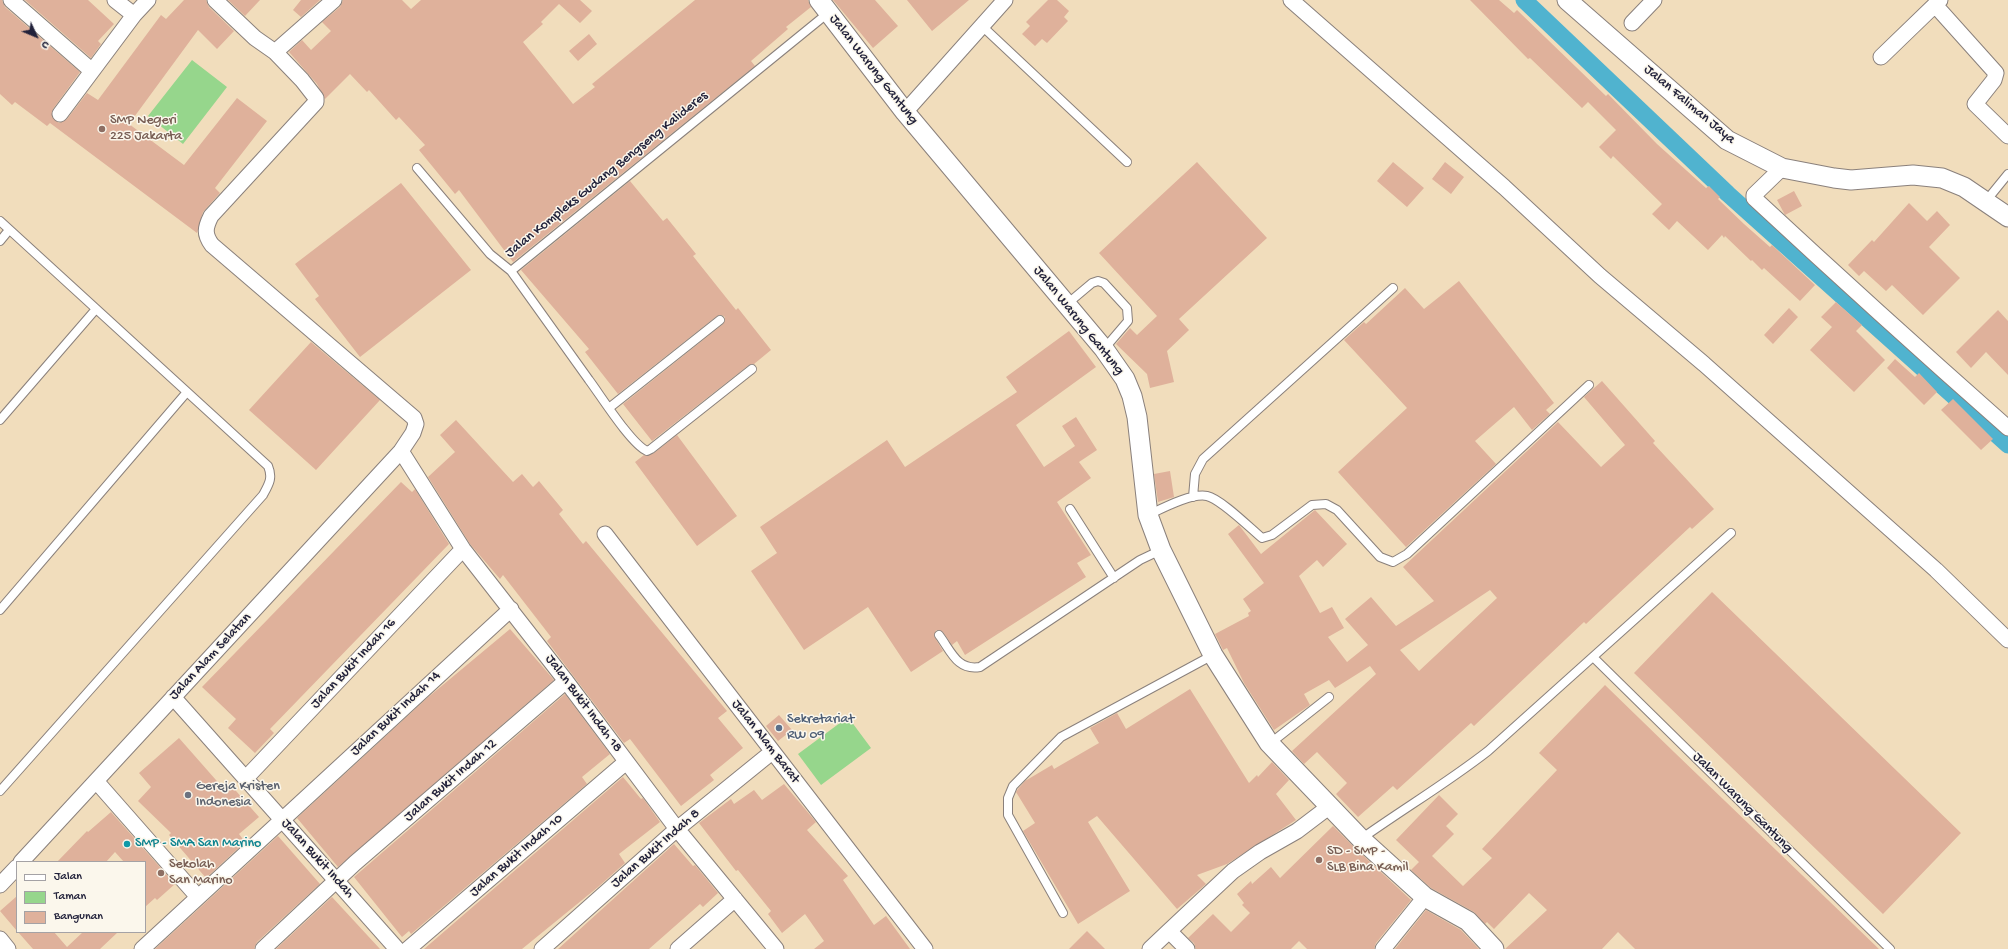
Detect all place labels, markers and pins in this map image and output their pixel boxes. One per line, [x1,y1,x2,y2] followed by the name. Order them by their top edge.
[110,113,182,146] place label: SMP Negeri 225 Jakarta
[97,124,107,134] marker: SMP Negeri 225 Jakarta
[787,712,854,744] place label: Sekretariat RW 09
[774,723,784,733] marker: Sekretariat RW 09
[196,779,280,812] place label: Gereja Kristen Indonesia
[183,790,193,800] marker: Gereja Kristen Indonesia
[135,836,261,852] place label: SMP - SMA San Marino
[122,839,132,849] marker: SMP - SMA San Marino
[1327,844,1409,876] place label: SD - SMP - SLB Bina Kamil
[1314,855,1324,865] marker: SD - SMP - SLB Bina Kamil
[169,857,233,890] place label: Sekolah San Marino
[156,868,166,878] marker: Sekolah San Marino

